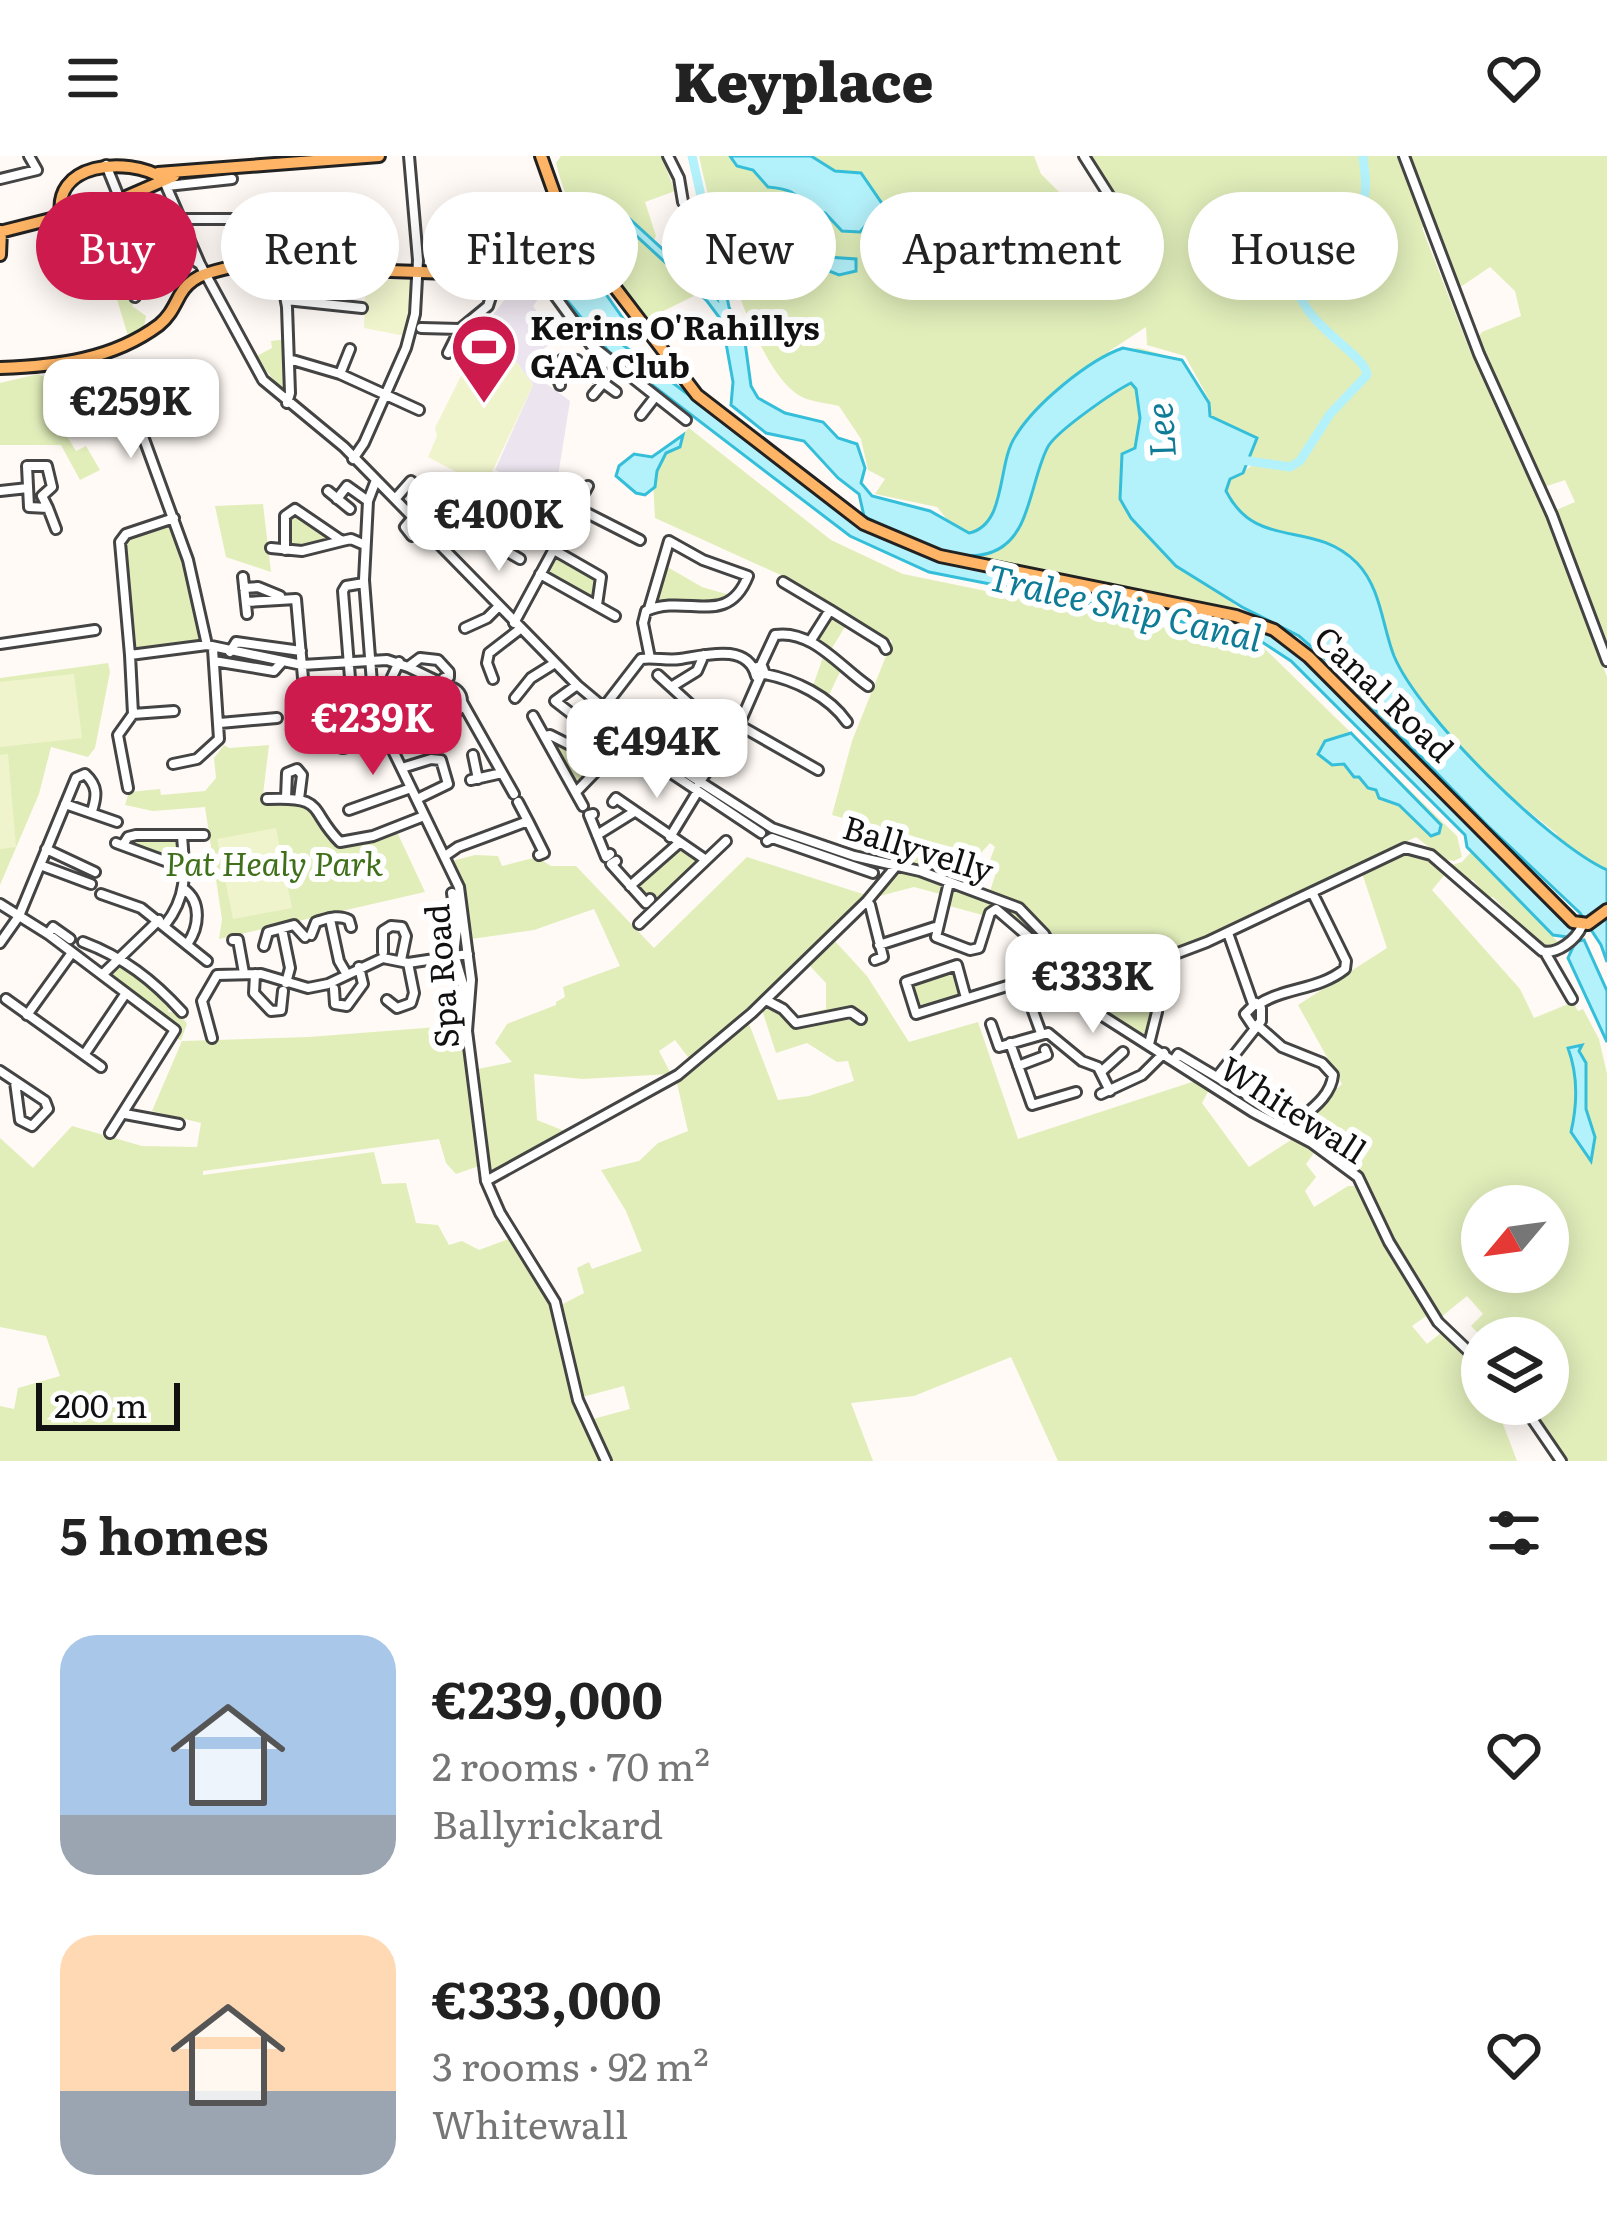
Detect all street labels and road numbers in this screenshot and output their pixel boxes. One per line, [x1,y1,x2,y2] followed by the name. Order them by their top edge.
[1305,613,1467,771] street label: Canal Road
[837,801,1000,893] street label: Ballyvelly
[410,902,469,1050] street label: Spa Road
[1211,1042,1377,1174] street label: Whitewall

